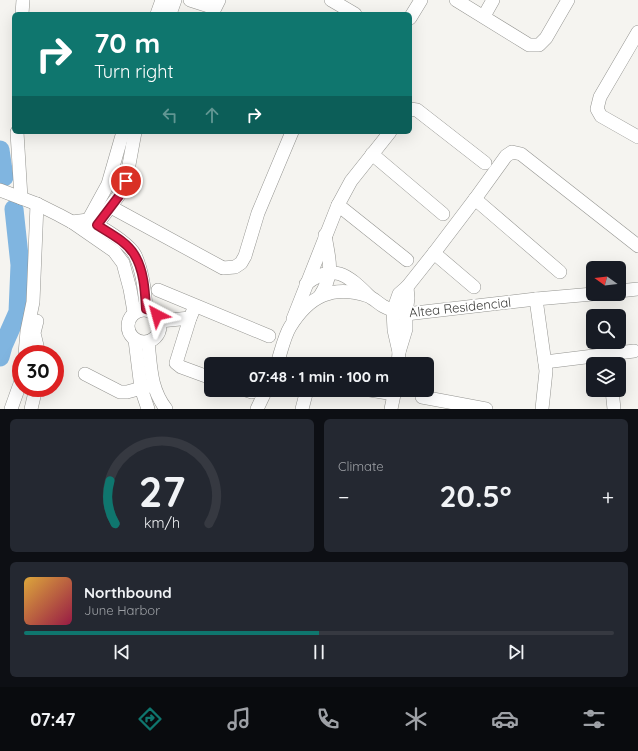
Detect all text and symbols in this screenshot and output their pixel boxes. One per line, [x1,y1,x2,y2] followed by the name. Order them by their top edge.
[94,25,160,60] text: 70 m
[28,28,80,80] icon: right
[94,60,174,83] text: Turn right
[159,104,181,126] icon: left
[201,104,223,126] icon: ahead
[243,104,265,126] icon: right
[109,164,143,198] pin
[115,170,137,192] icon: arrive
[586,261,626,301] north arrow
[586,261,626,397] map controls
[136,294,178,336] position arrow
[408,294,512,320] street label: Altea Residencial
[586,309,626,349] button: search
[12,345,64,397] speed limit sign: 30
[586,357,626,397] button: layers
[249,367,389,386] text: 07:48 · 1 min · 100 m
[338,458,384,474] text: Climate
[139,464,185,516] text: 27
[440,477,512,515] text: 20.5°
[338,483,349,511] text: −
[602,483,614,511] text: +
[144,513,180,531] text: km/h
[84,583,172,602] text: Northbound
[84,602,160,618] text: June Harbor
[111,641,133,663] icon: previous
[308,641,330,663] icon: pause
[505,641,527,663] icon: next
[136,705,164,733] icon: directions
[225,705,253,733] icon: music
[314,705,342,733] icon: phone
[402,705,430,733] icon: climate
[491,705,519,733] icon: car
[580,705,608,733] icon: filters
[30,708,75,731] text: 07:47

